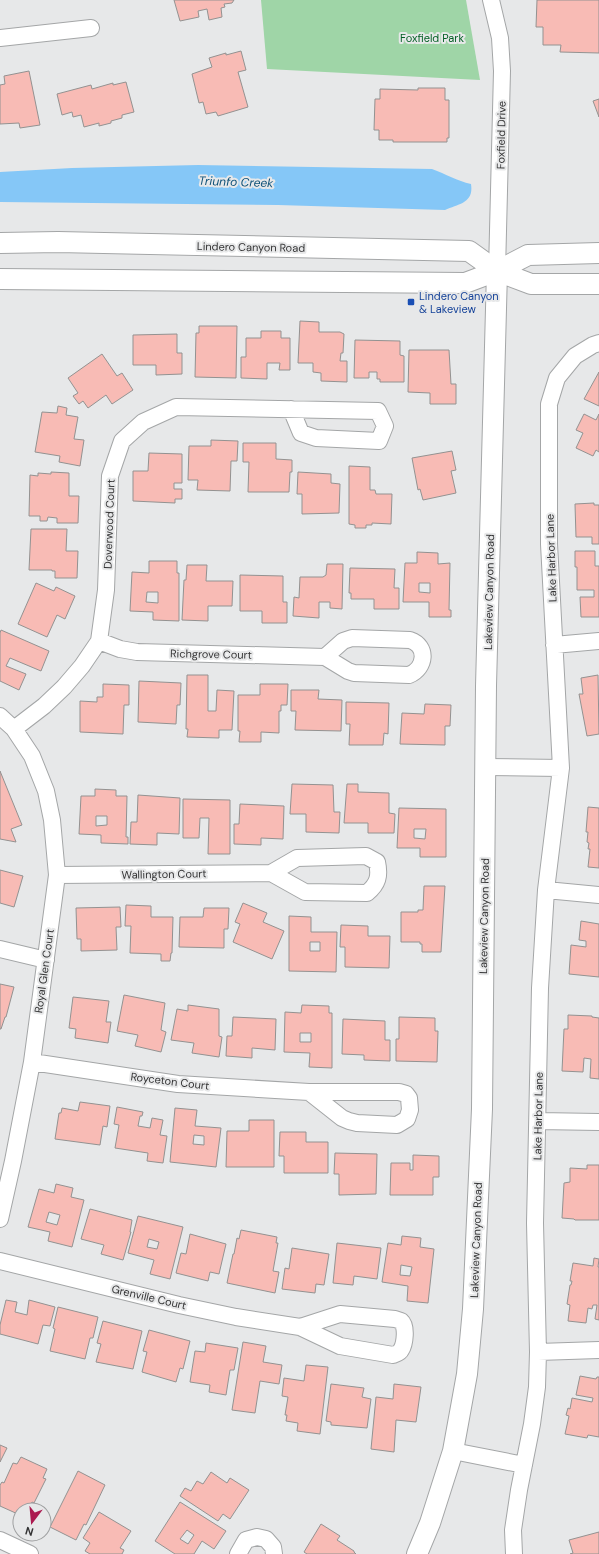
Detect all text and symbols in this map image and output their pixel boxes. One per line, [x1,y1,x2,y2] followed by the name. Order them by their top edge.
[400,31,464,45] park label: Foxfield Park
[493,101,509,169] street label: Foxfield Drive
[198,173,274,191] water label: Triunfo Creek
[197,239,305,255] street label: Lindero Canyon Road
[419,289,499,316] place label: Lindero Canyon & Lakeview
[406,297,416,307] marker: Lindero Canyon & Lakeview
[100,479,118,569] street label: Doverwood Court
[542,514,560,602] street label: Lake Harbor Lane
[481,534,497,650] street label: Lakeview Canyon Road
[170,646,252,662] street label: Richgrove Court
[476,858,492,974] street label: Lakeview Canyon Road
[121,866,207,882] street label: Wallington Court
[31,928,57,1014] street label: Royal Glen Court
[130,1069,210,1093] street label: Royceton Court
[530,1072,546,1160] street label: Lake Harbor Lane
[467,1182,485,1298] street label: Lakeview Canyon Road
[110,1282,188,1312] street label: Grenville Court
[12,1502,52,1542] north arrow
[23,1524,35,1539] text: N

